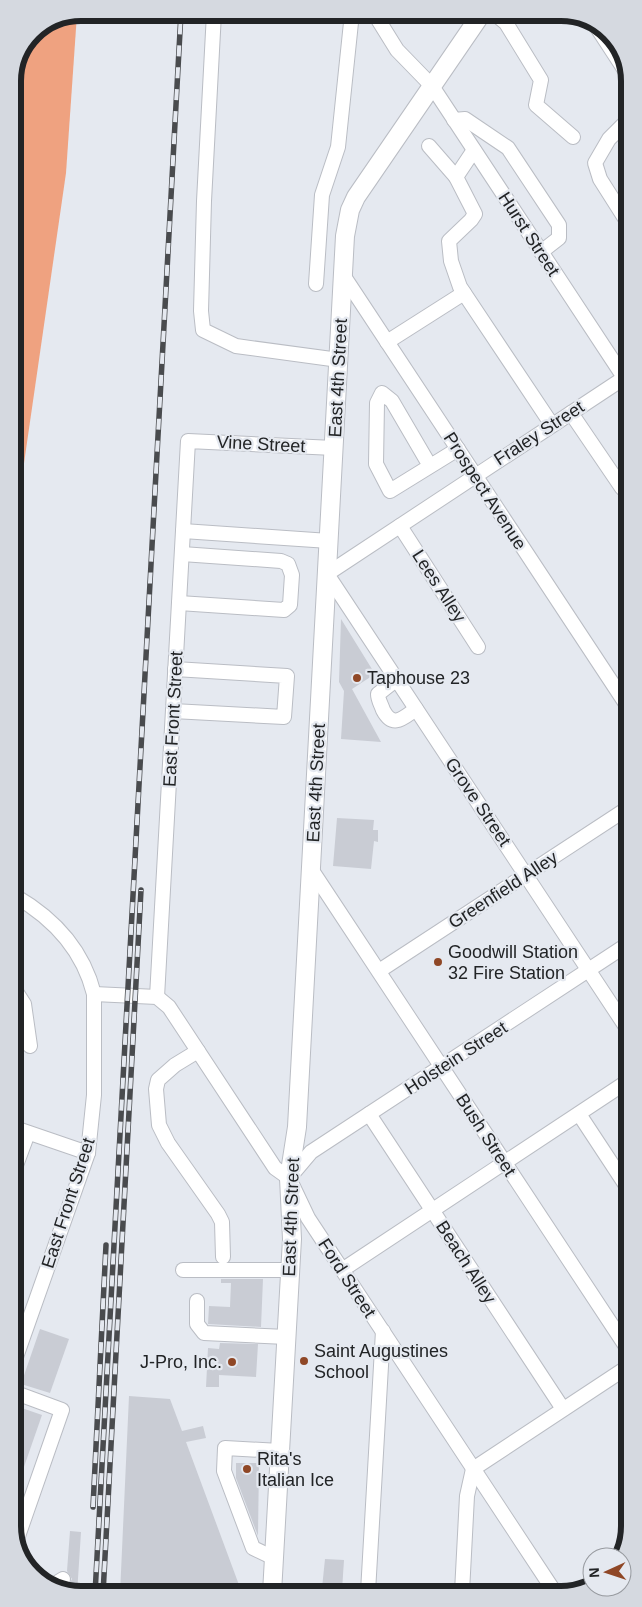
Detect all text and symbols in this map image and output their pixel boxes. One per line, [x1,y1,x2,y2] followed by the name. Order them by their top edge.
[494,188,564,280] street label: Hurst Street
[325,318,351,438] street label: East 4th Street
[490,397,588,469] street label: Fraley Street
[440,429,530,553] street label: Prospect Avenue
[216,432,306,456] street label: Vine Street
[408,546,470,626] street label: Lees Alley
[159,651,187,787] street label: East Front Street
[367,668,470,688] place label: Taphouse 23
[351,672,363,684] marker: Taphouse 23
[303,723,329,843] street label: East 4th Street
[441,754,515,850] street label: Grove Street
[445,847,561,933] street label: Greenfield Alley
[448,942,578,983] place label: Goodwill Station 32 Fire Station
[432,956,444,968] marker: Goodwill Station 32 Fire Station
[401,1017,511,1099] street label: Holstein Street
[452,1090,520,1180] street label: Bush Street
[37,1135,99,1271] street label: East Front Street
[279,1157,303,1277] street label: East 4th Street
[432,1217,500,1307] street label: Beach Alley
[314,1235,380,1321] street label: Ford Street
[314,1341,448,1382] place label: Saint Augustines School
[140,1352,222,1372] place label: J-Pro, Inc.
[298,1355,310,1367] marker: Saint Augustines School
[226,1356,238,1368] marker: J-Pro, Inc.
[257,1449,334,1490] place label: Rita's Italian Ice
[241,1463,253,1475] marker: Rita's Italian Ice
[582,1547,632,1597] north arrow
[586,1567,602,1578] text: N

